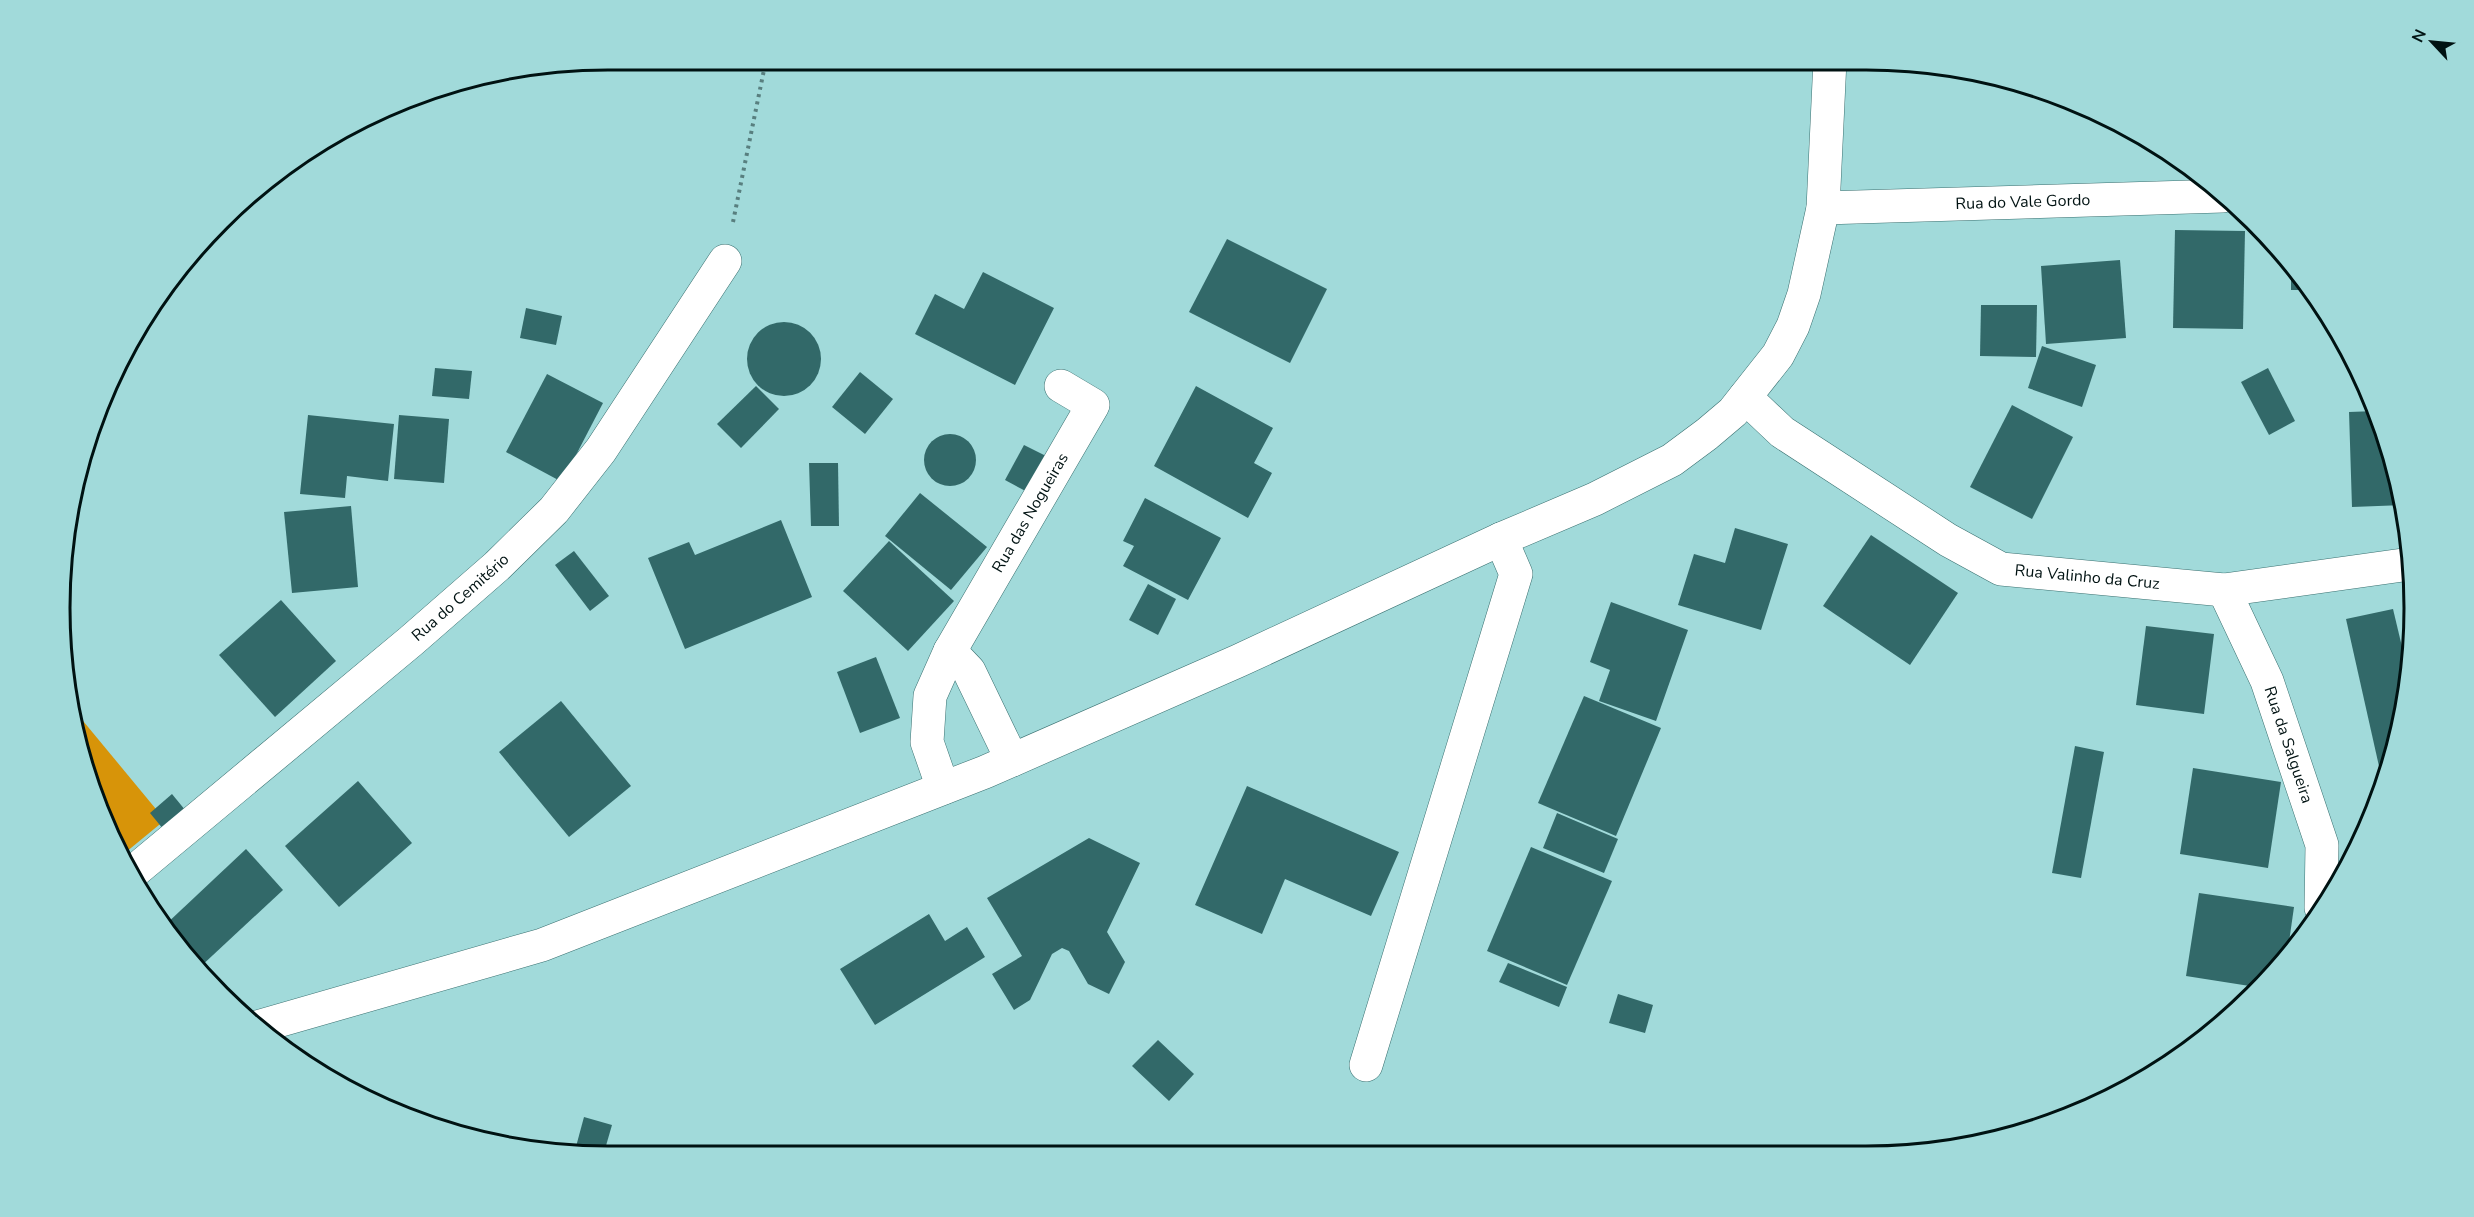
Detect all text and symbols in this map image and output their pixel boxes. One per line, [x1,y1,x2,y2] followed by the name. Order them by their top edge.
[2402,12,2462,72] north arrow
[2407,26,2432,46] text: N
[1955,189,2091,215] street label: Rua do Vale Gordo
[987,449,1074,577] street label: Rua das Nogueiras
[407,549,514,647] street label: Rua do Cemitério
[2014,559,2161,595] street label: Rua Valinho da Cruz
[2259,684,2318,806] street label: Rua da Salgueira

